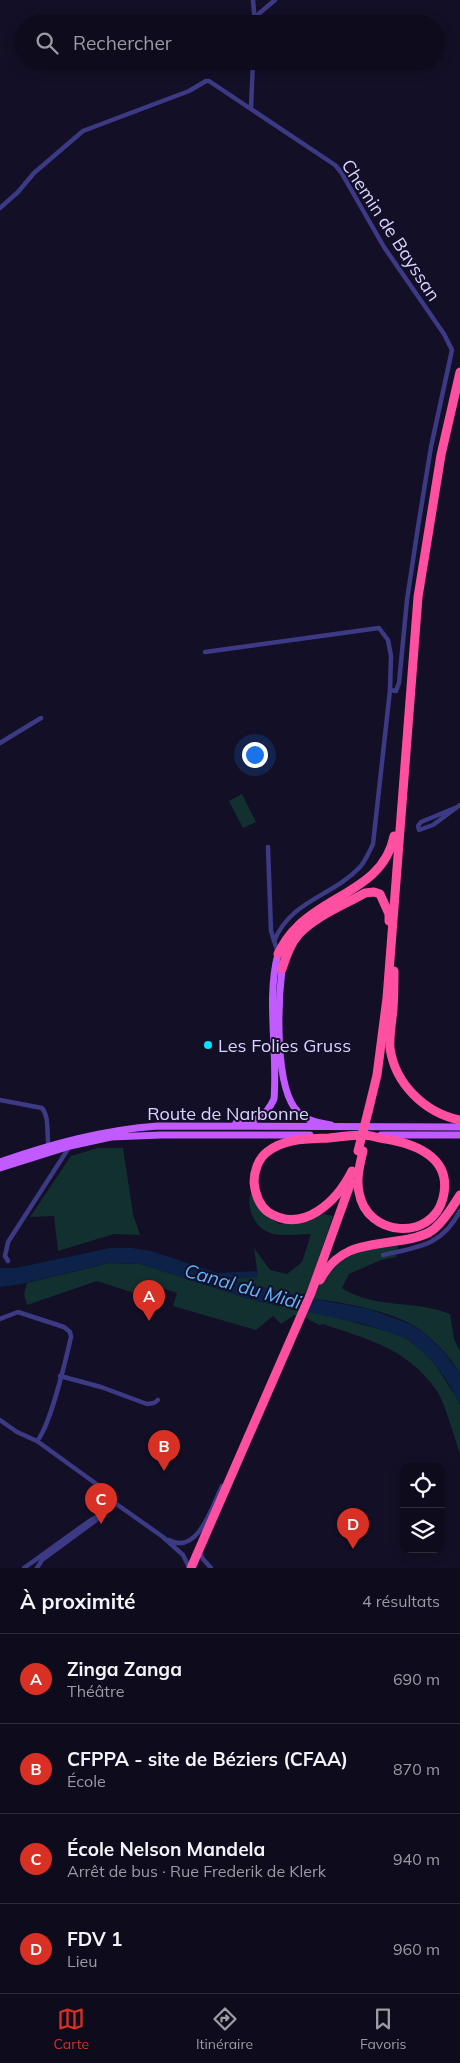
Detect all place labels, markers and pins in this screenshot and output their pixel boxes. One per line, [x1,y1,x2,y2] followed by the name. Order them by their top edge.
[218,1034,351,1057] place label: Les Folies Gruss
[202,1039,214,1051] marker: Les Folies Gruss
[133,1280,165,1321] pin: A
[148,1430,180,1471] pin: B
[85,1483,117,1524] pin: C
[337,1508,369,1549] pin: D

